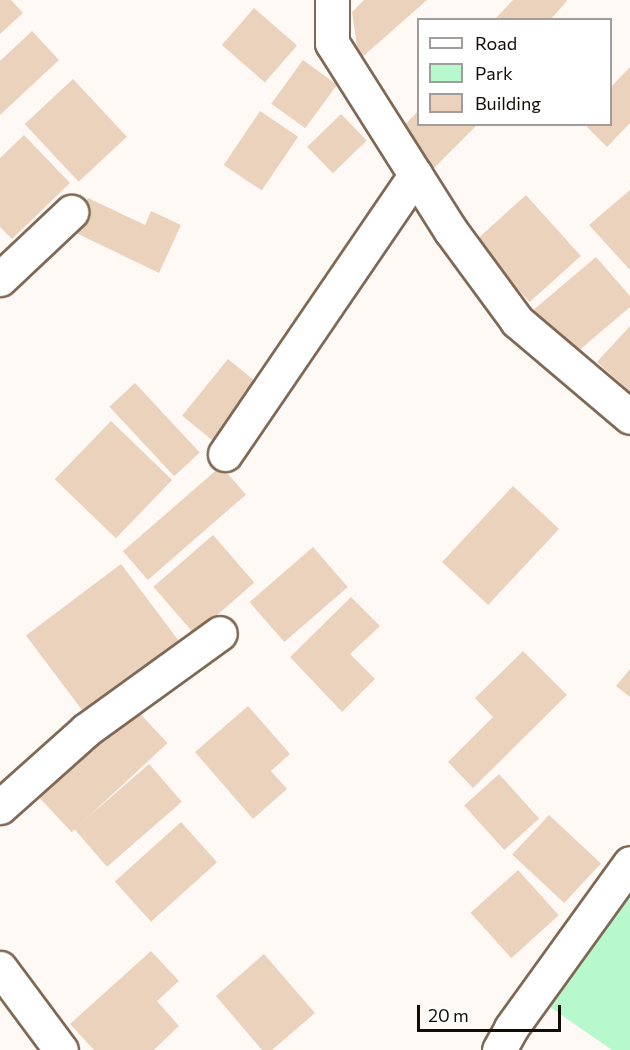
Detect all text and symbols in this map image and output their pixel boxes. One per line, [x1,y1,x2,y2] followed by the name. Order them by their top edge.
[417,18,612,126] legend
[475,32,517,54] text: Road
[475,62,513,84] text: Park
[475,92,541,114] text: Building
[420,993,564,1031] scale bar
[428,1004,469,1026] text: 20 m

